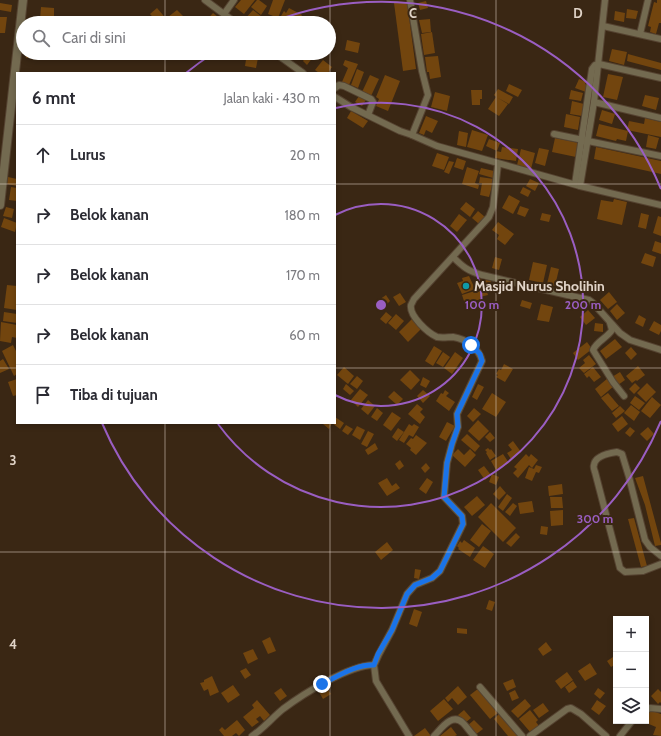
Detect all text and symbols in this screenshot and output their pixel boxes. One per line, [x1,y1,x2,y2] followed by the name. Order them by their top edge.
[409,5,417,21] text: C
[573,5,583,21] text: D
[16,16,336,60] search box
[30,27,52,49] icon: search
[62,29,126,47] text: Cari di sini
[32,88,75,108] text: 6 mnt
[224,90,320,106] text: Jalan kaki · 430 m
[32,144,54,166] icon: ahead
[70,146,105,164] text: Lurus
[290,147,320,163] text: 20 m
[32,204,54,226] icon: right
[70,206,149,224] text: Belok kanan
[284,207,320,223] text: 180 m
[32,264,54,286] icon: right
[70,266,149,284] text: Belok kanan
[286,267,320,283] text: 170 m
[474,277,605,295] place label: Masjid Nurus Sholihin
[461,281,471,291] marker: Masjid Nurus Sholihin
[465,297,499,312] text: 100 m
[565,297,601,312] text: 200 m
[374,298,388,312] centre of rings
[32,324,54,346] icon: right
[70,326,149,344] text: Belok kanan
[289,327,320,343] text: 60 m
[462,336,480,354] route start
[32,384,54,406] icon: arrive
[70,386,158,404] text: Tiba di tujuan
[9,452,17,468] text: 3
[577,511,613,526] text: 300 m
[613,616,649,724] map controls
[613,616,649,652] button: +
[9,636,17,652] text: 4
[613,652,649,688] button: −
[313,675,331,693] route end
[613,688,649,724] button: layers

